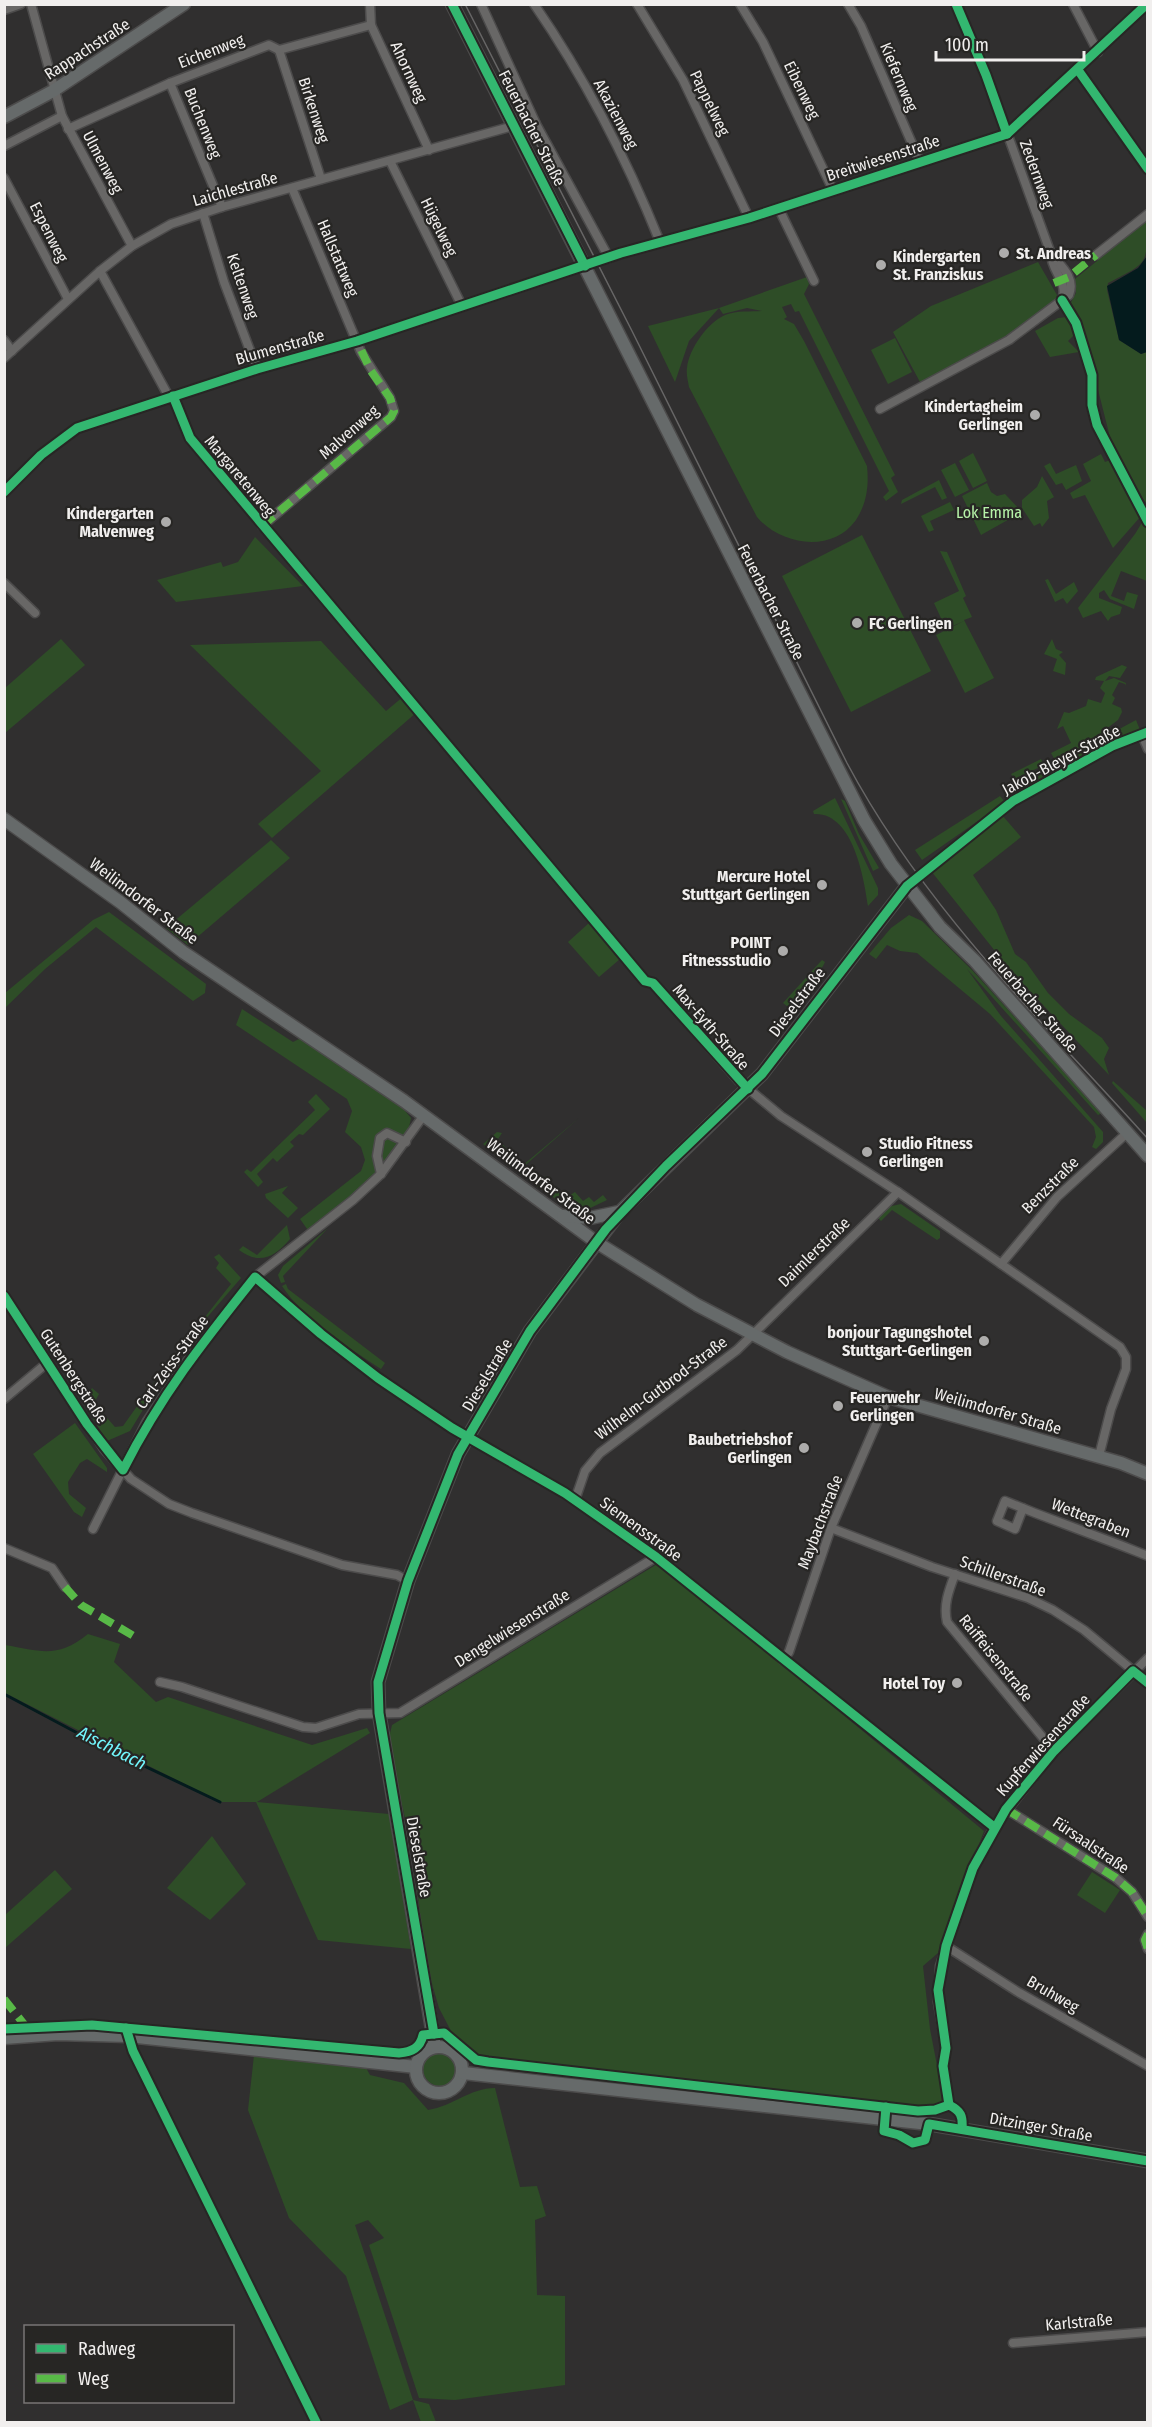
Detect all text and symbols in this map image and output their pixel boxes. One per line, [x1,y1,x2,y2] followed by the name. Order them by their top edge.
[41,14,133,84] street label: Rappachstraße
[936,24,1084,62] scale bar
[175,30,247,72] street label: Eichenweg
[945,34,989,56] text: 100 m
[387,38,432,106] street label: Ahornweg
[876,40,922,115] street label: Kiefernweg
[780,58,824,123] street label: Eibenweg
[495,67,569,189] street label: Feuerbacher Straße
[686,67,734,139] street label: Pappelweg
[294,75,334,146] street label: Birkenweg
[590,76,642,152] street label: Akazienweg
[180,85,226,162] street label: Buchenweg
[79,127,128,197] street label: Ulmenweg
[824,131,942,185] street label: Breitwiesenstraße
[1016,137,1058,211] street label: Zedernweg
[190,168,280,210] street label: Laichlestraße
[417,194,462,260] street label: Hügelweg
[26,199,72,266] street label: Espenweg
[313,217,363,300] street label: Hallstattweg
[1016,244,1091,263] place label: St. Andreas
[997,246,1011,260] marker: St. Andreas
[893,247,983,284] place label: Kindergarten St. Franziskus
[223,251,263,322] street label: Keltenweg
[874,258,888,272] marker: Kindergarten St. Franziskus
[233,325,327,369] street label: Blumenstraße
[924,397,1023,434] place label: Kindertagheim Gerlingen
[315,401,383,463] street label: Malvenweg
[1028,408,1042,422] marker: Kindertagheim Gerlingen
[201,432,280,521] street label: Margaretenweg
[956,503,1022,522] park label: Lok Emma
[66,504,154,541] place label: Kindergarten Malvenweg
[159,515,173,529] marker: Kindergarten Malvenweg
[734,541,808,663] street label: Feuerbacher Straße
[869,614,952,633] place label: FC Gerlingen
[850,616,864,630] marker: FC Gerlingen
[999,721,1123,799] street label: Jakob-Bleyer-Straße
[86,854,202,948] street label: Weilimdorfer Straße
[682,867,811,904] place label: Mercure Hotel Stuttgart Gerlingen
[815,878,829,892] marker: Mercure Hotel Stuttgart Gerlingen
[682,933,771,970] place label: POINT Fitnessstudio
[776,944,790,958] marker: POINT Fitnessstudio
[984,948,1082,1056] street label: Feuerbacher Straße
[765,964,829,1040] street label: Dieselstraße
[669,980,753,1074] street label: Max-Eyth-Straße
[483,1134,599,1228] street label: Weilimdorfer Straße
[879,1134,973,1171] place label: Studio Fitness Gerlingen
[860,1145,874,1159] marker: Studio Fitness Gerlingen
[1018,1152,1083,1217] street label: Benzstraße
[774,1213,854,1291] street label: Daimlerstraße
[132,1311,212,1413] street label: Carl-Zeiss-Straße
[827,1323,973,1360] place label: bonjour Tagungshotel Stuttgart-Gerlingen
[36,1325,112,1427] street label: Gutenbergstraße
[591,1332,731,1444] street label: Wilhelm-Gutbrod-Straße
[977,1334,991,1348] marker: bonjour Tagungshotel Stuttgart-Gerlingen
[458,1335,516,1415] street label: Dieselstraße
[932,1384,1064,1438] street label: Weilimdorfer Straße
[850,1388,920,1425] place label: Feuerwehr Gerlingen
[831,1399,845,1413] marker: Feuerwehr Gerlingen
[688,1430,794,1467] place label: Baubetriebshof Gerlingen
[797,1441,811,1455] marker: Baubetriebshof Gerlingen
[793,1472,847,1572] street label: Maybachstraße
[596,1493,686,1565] street label: Siemensstraße
[1049,1494,1133,1542] street label: Wettegraben
[957,1552,1049,1600] street label: Schillerstraße
[451,1585,573,1671] street label: Dengelwiesenstraße
[955,1611,1037,1705] street label: Raiffeisenstraße
[883,1674,945,1693] place label: Hotel Toy
[950,1676,964,1690] marker: Hotel Toy
[992,1690,1094,1800] street label: Kupferwiesenstraße
[73,1721,150,1775] water label: Aischbach
[1049,1813,1133,1878] street label: Fürsaalstraße
[403,1815,435,1899] street label: Dieselstraße
[1024,1972,1083,2017] street label: Bruhweg
[988,2109,1094,2145] street label: Ditzinger Straße
[1045,2310,1114,2334] street label: Karlstraße
[24,2325,234,2403] legend
[78,2338,136,2360] text: Radweg
[78,2368,109,2390] text: Weg

